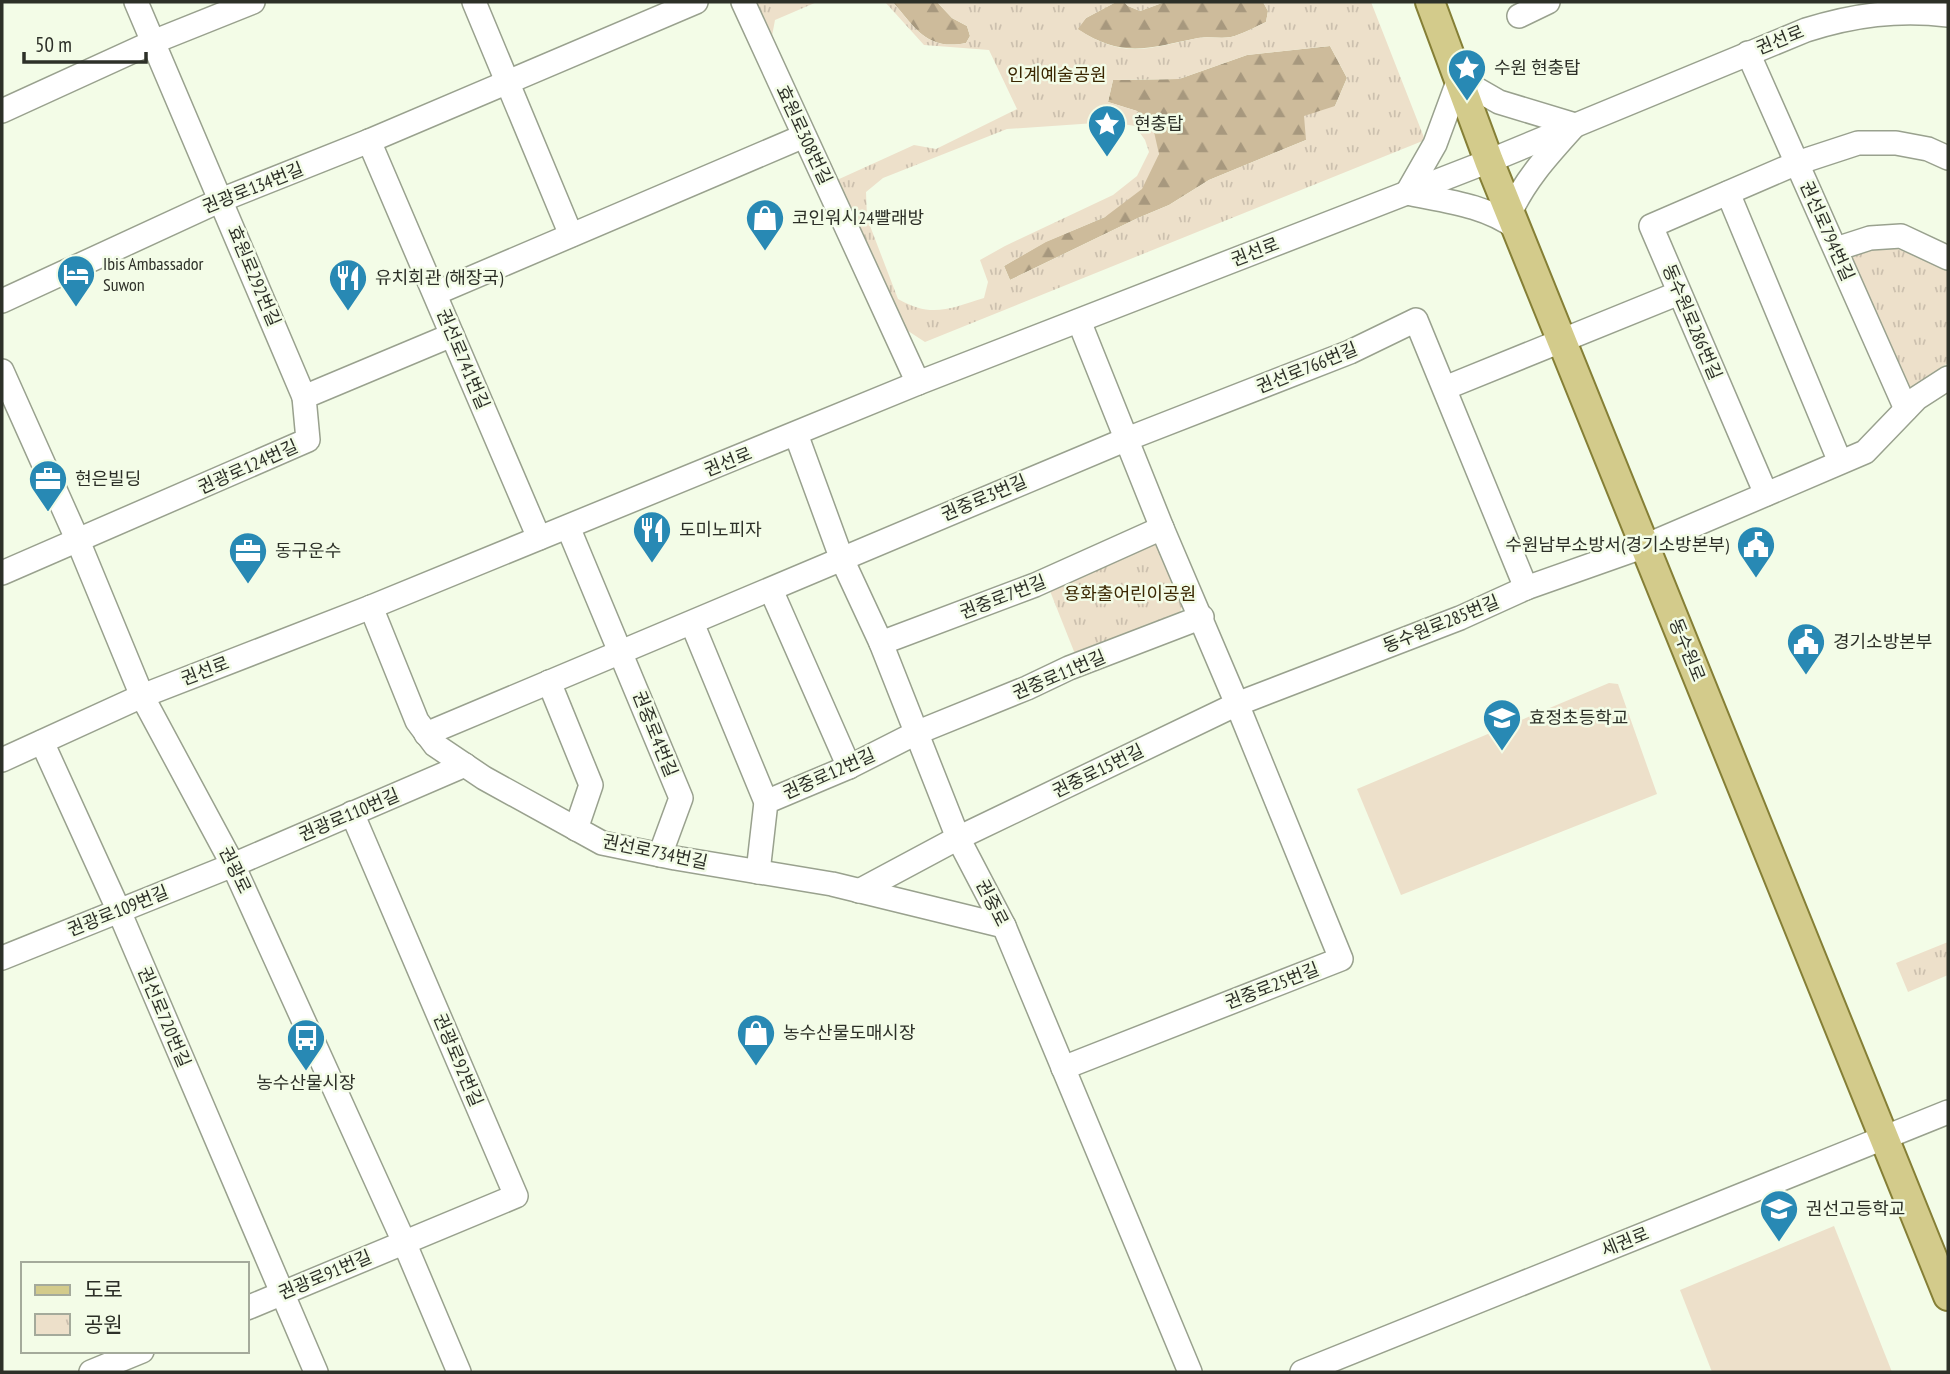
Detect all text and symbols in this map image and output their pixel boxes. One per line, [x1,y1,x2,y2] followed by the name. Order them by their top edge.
[1752,20,1807,60] street label: 권선로
[24,21,147,65] scale bar
[35,31,72,58] text: 50 m
[1446,47,1488,102] place icon: 수원 현충탑
[1494,56,1581,79] place label: 수원 현충탑
[1007,63,1107,86] park label: 인계예술공원
[771,81,838,188] street label: 효원로308번길
[1086,103,1128,158] place icon: 현충탑
[1134,112,1184,135] place label: 현충탑
[199,157,307,218] street label: 권광로134번길
[1795,177,1860,284] street label: 권선로794번길
[744,197,786,252] shop icon: 코인워시24빨래방
[792,206,924,229] place label: 코인워시24빨래방
[223,222,286,330] street label: 효원로292번길
[1228,232,1282,271] street label: 권선로
[103,252,204,296] place label: Ibis Ambassador Suwon
[55,253,97,308] hotel icon: Ibis Ambassador Suwon
[327,257,369,312] restaurant icon: 유치회관 (해장국)
[1658,260,1727,383] street label: 동수원로286번길
[375,266,504,289] place label: 유치회관 (해장국)
[432,305,495,413] street label: 권선로741번길
[1253,337,1361,398] street label: 권선로766번길
[194,434,301,499] street label: 권광로124번길
[700,442,755,482] street label: 권선로
[27,458,69,513] office icon: 현은빌딩
[75,467,141,490] place label: 현은빌딩
[937,469,1030,526] street label: 권중로3번길
[631,509,673,564] restaurant icon: 도미노피자
[679,518,762,541] place label: 도미노피자
[1735,524,1777,579] public building icon: 수원남부소방서(경기소방본부)
[227,530,269,585] office icon: 동구운수
[1505,533,1730,556] place label: 수원남부소방서(경기소방본부)
[275,539,341,562] place label: 동구운수
[956,570,1049,624] street label: 권중로7번길
[1064,582,1196,605] park label: 용화출어린이공원
[1379,590,1502,657] street label: 동수원로285번길
[1664,615,1711,685] street label: 동수원로
[1785,621,1827,676] public building icon: 경기소방본부
[1833,630,1932,653] place label: 경기소방본부
[1009,645,1109,704] street label: 권중로11번길
[178,651,232,690] street label: 권선로
[628,687,683,780] street label: 권중로4번길
[1481,697,1523,752] school or university icon: 효정초등학교
[1529,706,1628,729] place label: 효정초등학교
[1048,739,1147,803] street label: 권중로15번길
[779,743,879,804] street label: 권중로12번길
[295,783,403,846] street label: 권광로110번길
[600,829,710,874] street label: 권선로734번길
[214,842,257,897] street label: 권광로
[971,875,1014,930] street label: 권중로
[64,880,172,941] street label: 권광로109번길
[1221,957,1322,1014] street label: 권중로25번길
[133,963,196,1071] street label: 권선로720번길
[429,1010,488,1110] street label: 권광로92번길
[735,1012,777,1067] shop icon: 농수산물도매시장
[285,1017,327,1072] bus stop icon: 농수산물시장
[783,1021,915,1044] place label: 농수산물도매시장
[256,1071,356,1094] place label: 농수산물시장
[1758,1188,1800,1243] school or university icon: 권선고등학교
[1806,1197,1905,1220] place label: 권선고등학교
[1597,1222,1652,1262] street label: 세권로
[275,1245,375,1304] street label: 권광로91번길
[21,1262,248,1353] legend
[84,1276,123,1303] text: 도로
[84,1311,123,1338] text: 공원

